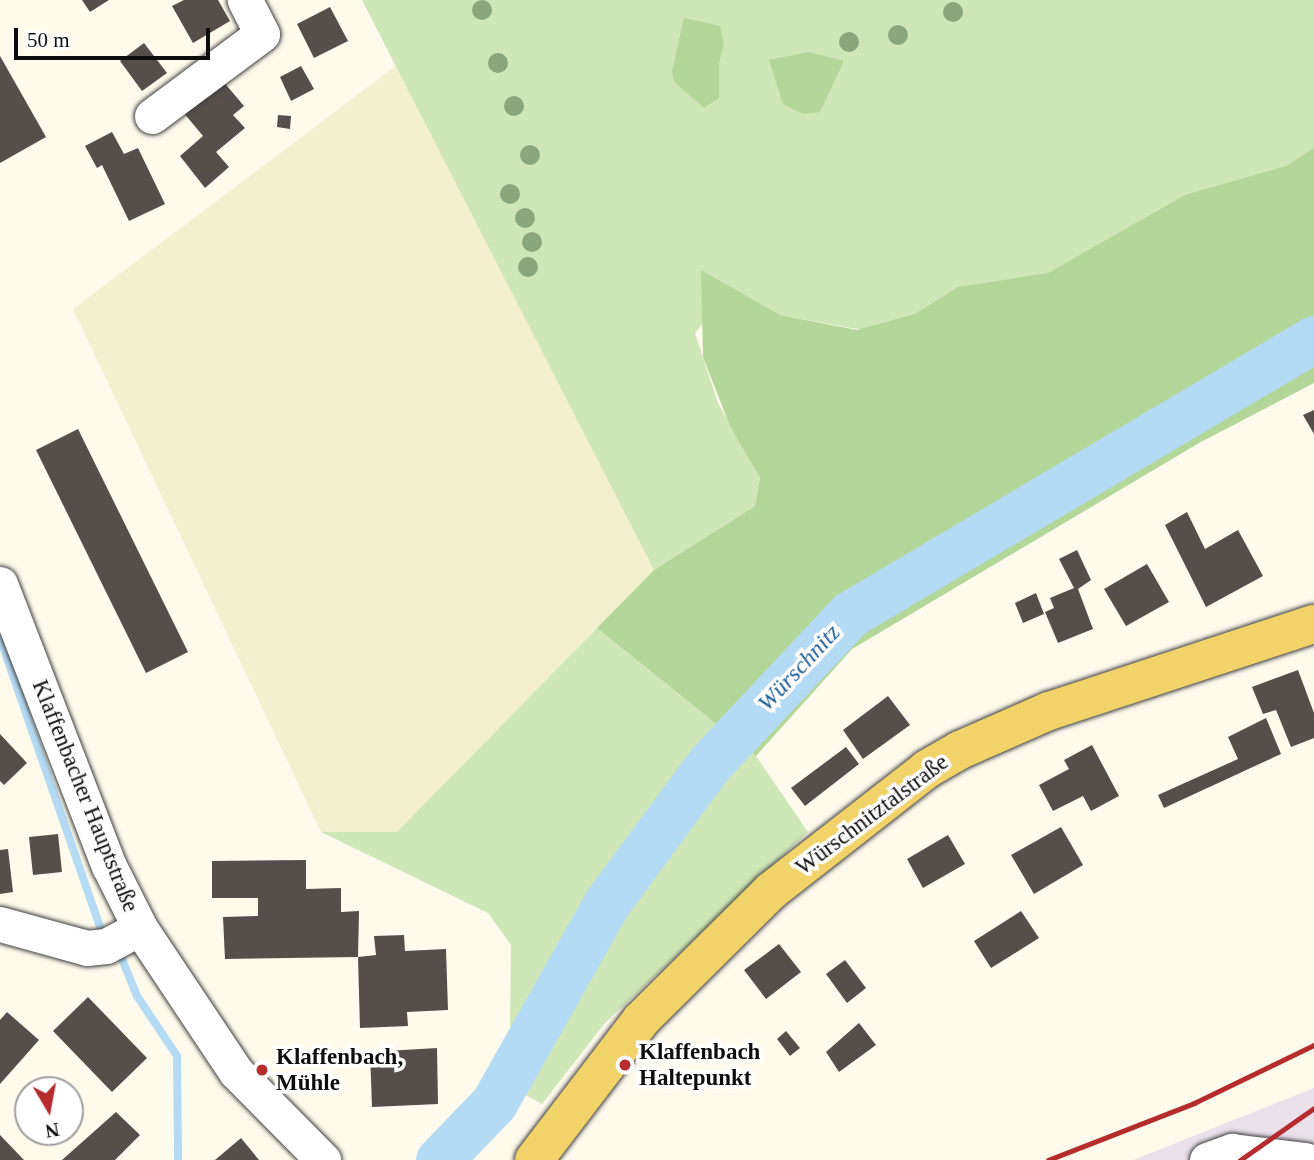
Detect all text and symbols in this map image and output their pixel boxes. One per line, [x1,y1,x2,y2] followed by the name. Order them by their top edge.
[18,14,214,58] scale bar
[27,28,70,52] text: 50 m
[752,619,846,717] water label: Würschnitz
[26,676,144,916] street label: Klaffenbacher Hauptstraße
[790,749,954,881] street label: Würschnitztalstraße
[639,1038,760,1092] place label: Klaffenbach Haltepunkt
[276,1043,403,1097] place label: Klaffenbach, Mühle
[617,1057,633,1073] marker: Klaffenbach Haltepunkt
[254,1062,270,1078] marker: Klaffenbach, Mühle
[14,1076,84,1146] north arrow
[44,1119,61,1142] text: N

